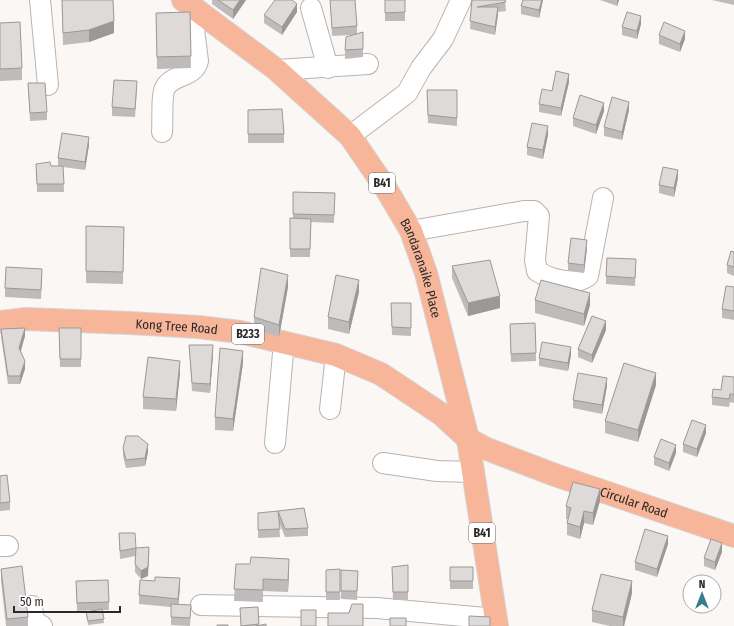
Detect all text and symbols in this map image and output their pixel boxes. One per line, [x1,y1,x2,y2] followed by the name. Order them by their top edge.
[369,173,395,193] road number: B41
[398,215,445,319] street label: Bandaranaike Place
[135,316,219,337] street label: Kong Tree Road
[232,324,264,344] road number: B233
[598,483,670,520] street label: Circular Road
[469,523,495,543] road number: B41
[682,574,722,614] north arrow
[699,578,705,591] text: N
[14,588,120,614] scale bar
[20,595,44,609] text: 50 m

